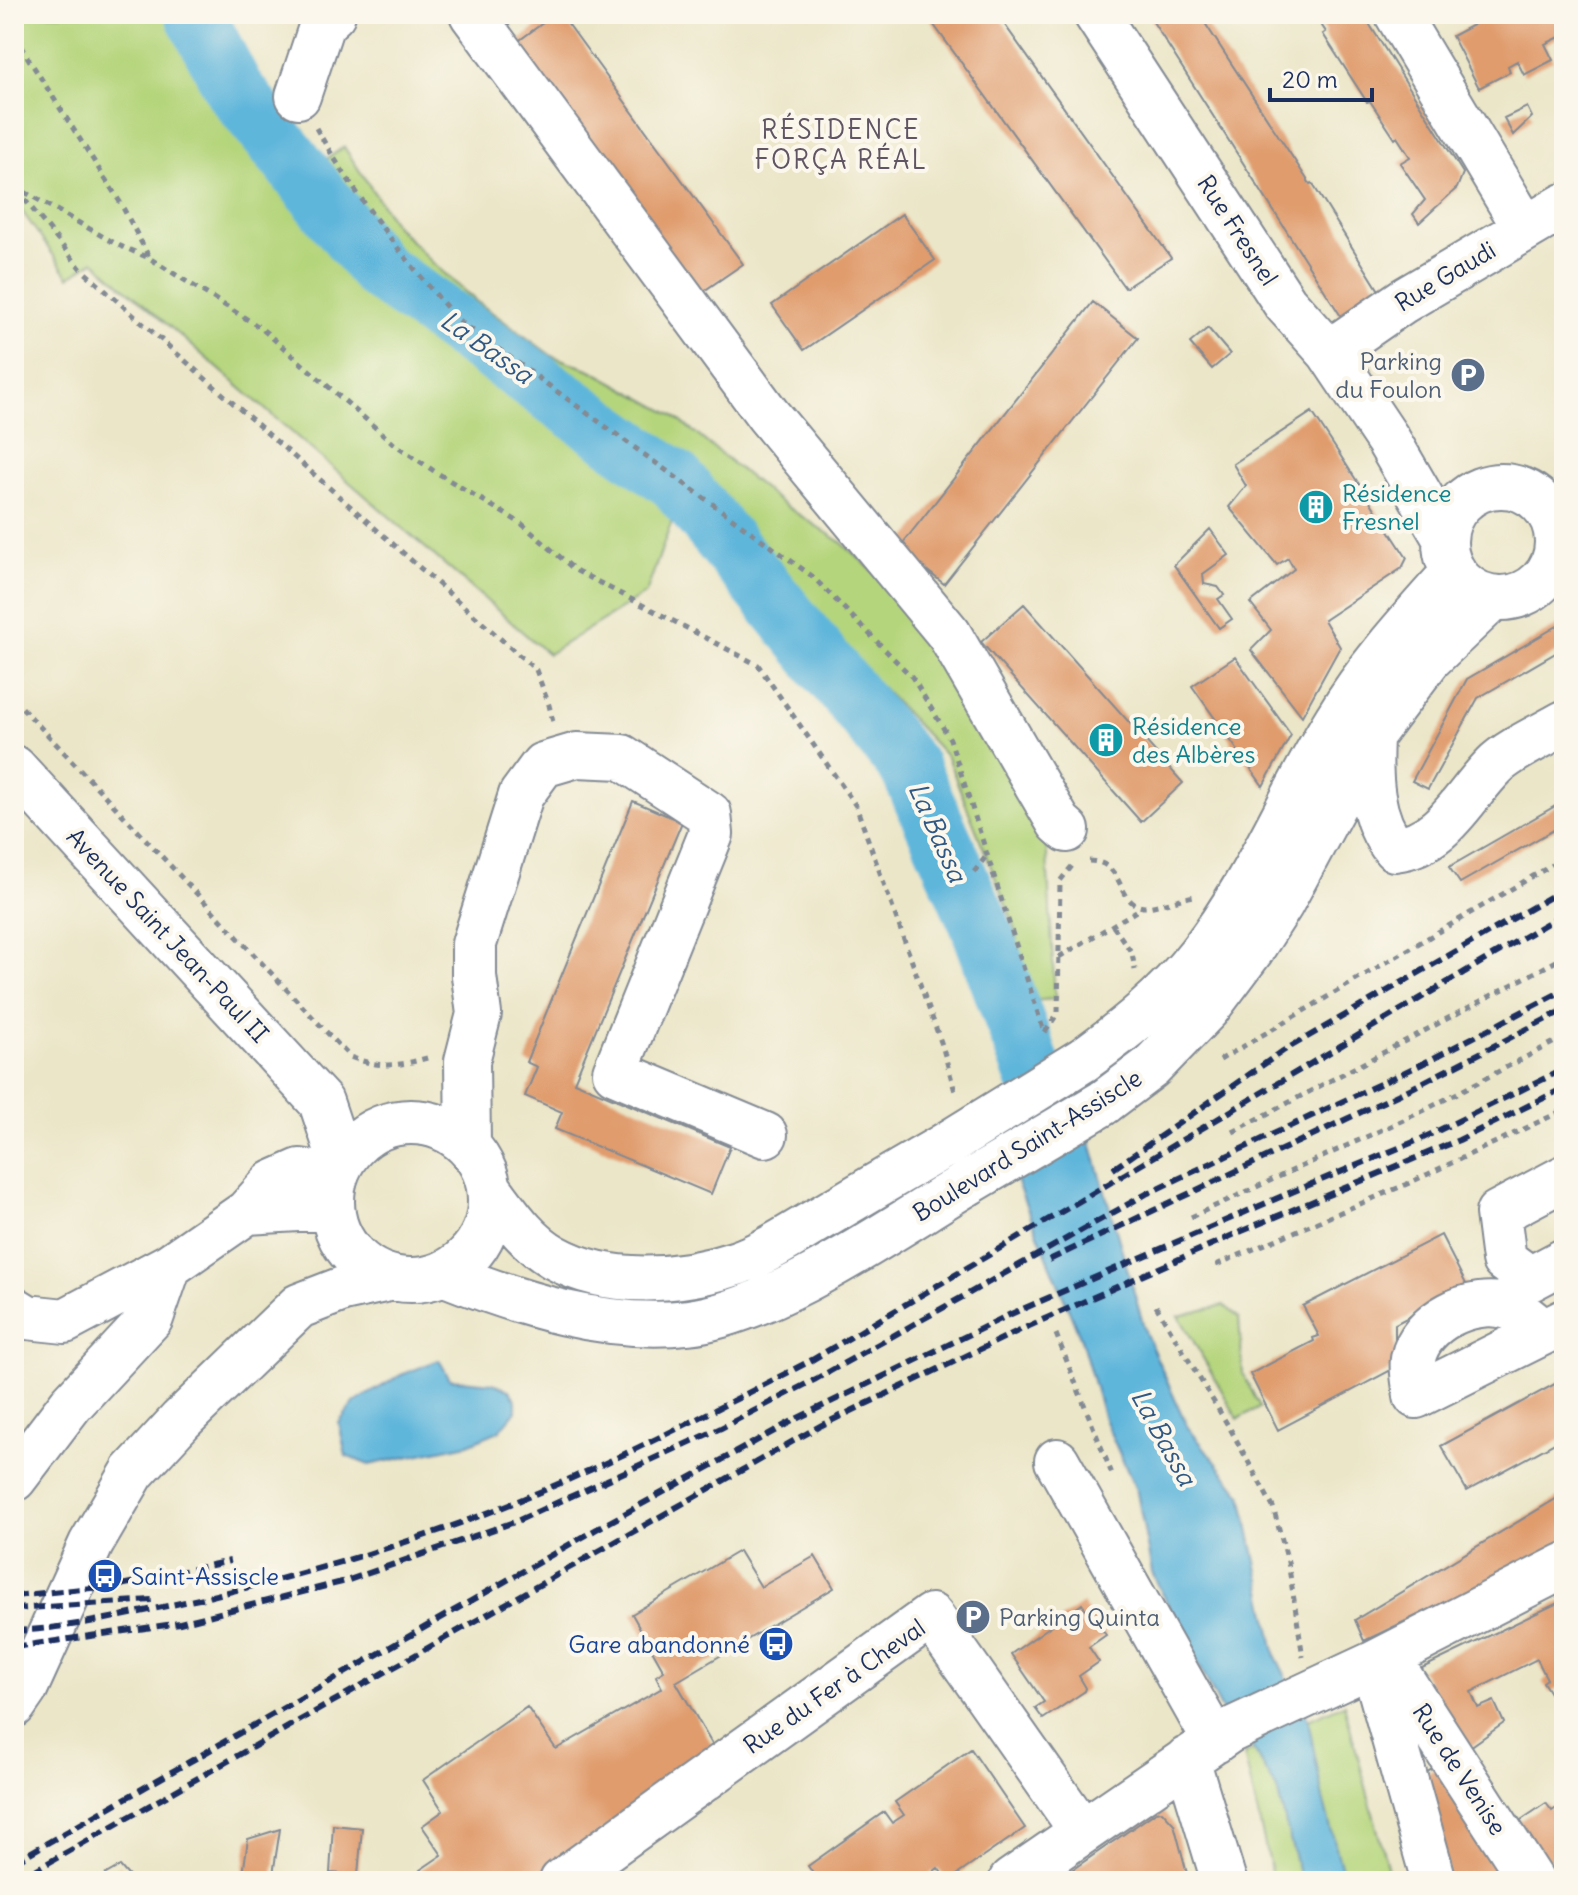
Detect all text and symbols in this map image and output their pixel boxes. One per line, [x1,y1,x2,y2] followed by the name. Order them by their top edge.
[1270,52,1372,102] scale bar
[1282,64,1338,94] text: 20 m
[754,112,928,176] district label: RÉSIDENCE FORÇA RÉAL
[1191,169,1285,291] street label: Rue Fresnel
[1389,234,1501,318] street label: Rue Gaudi
[434,303,541,391] water label: La Bassa
[1335,346,1442,404] place label: Parking du Foulon
[1449,356,1487,394] parking icon: Parking du Foulon
[1342,478,1452,536] place label: Résidence Fresnel
[1297,488,1335,526] building icon: Résidence Fresnel
[1132,711,1255,769] place label: Résidence des Albères
[1087,721,1125,759] building icon: Résidence des Albères
[901,777,975,888] water label: La Bassa
[61,822,275,1048] street label: Avenue Saint Jean-Paul II
[907,1062,1147,1228] street label: Boulevard Saint-Assiscle
[1124,1383,1205,1492] water label: La Bassa
[86,1557,124,1595] bus stop icon: Saint-Assiscle
[131,1561,279,1591] place label: Saint-Assiscle
[954,1598,992,1636] parking icon: Parking Quinta
[999,1602,1160,1632] place label: Parking Quinta
[737,1612,931,1760] street label: Rue du Fer à Cheval
[757,1625,795,1663] bus stop icon: Gare abandonné
[568,1629,750,1659] place label: Gare abandonné
[1406,1698,1514,1840] street label: Rue de Venise

